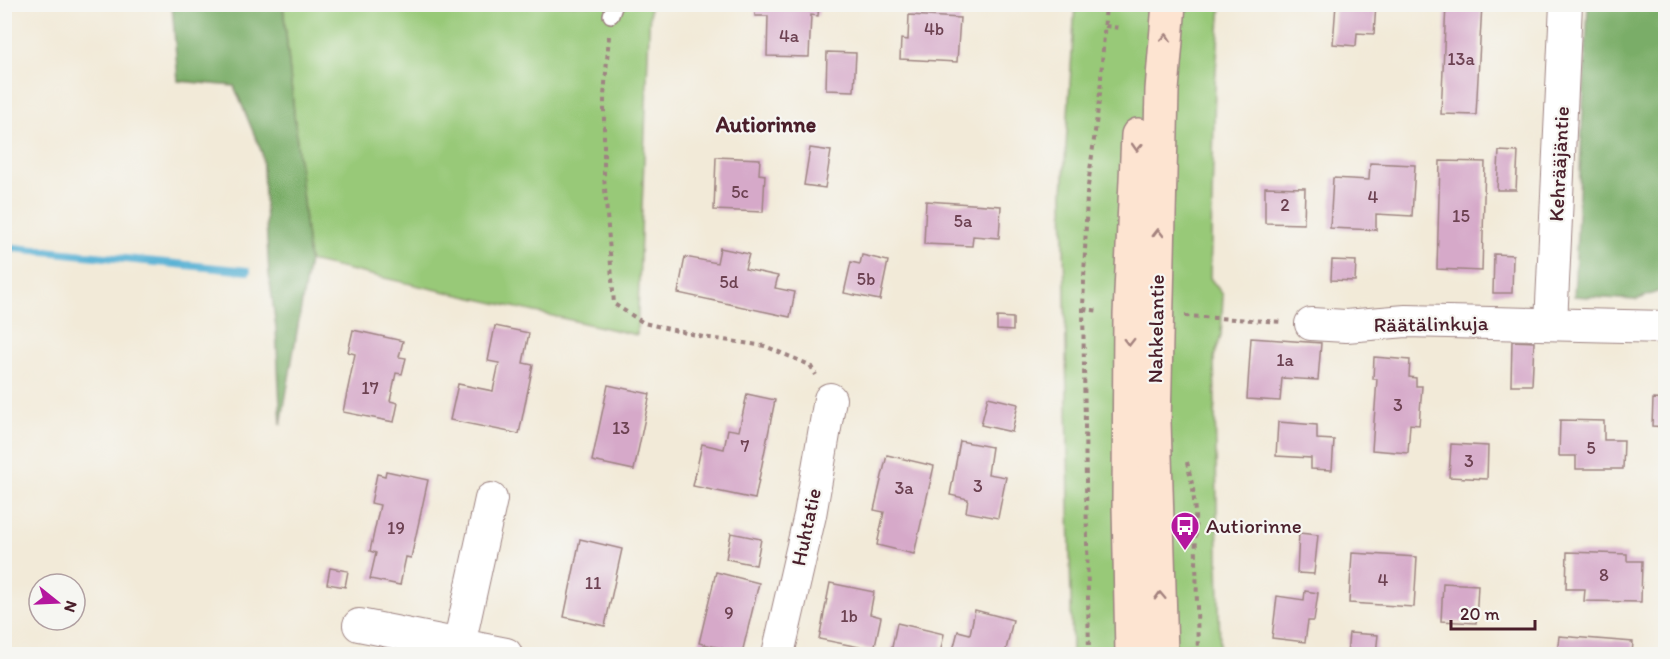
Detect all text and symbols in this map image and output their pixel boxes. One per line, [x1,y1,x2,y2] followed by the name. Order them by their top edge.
[924,18,944,40] house number: 4b
[779,25,800,47] house number: 4a
[1159,34,1172,43] one-way arrow
[1447,48,1475,70] house number: 13a
[1543,106,1574,222] street label: Kehrääjäntie
[715,111,816,138] district label: Autiorinne
[1131,142,1144,151] one-way arrow
[731,181,749,203] house number: 5c
[1368,186,1379,208] house number: 4
[1280,194,1290,216] house number: 2
[1452,205,1470,227] house number: 15
[954,210,973,232] house number: 5a
[1152,229,1164,238] one-way arrow
[857,268,875,290] house number: 5b
[719,271,739,293] house number: 5d
[1142,274,1169,384] street label: Nahkelantie
[1373,310,1489,337] street label: Räätälinkuja
[1123,337,1135,346] one-way arrow
[1276,349,1294,371] house number: 1a
[361,377,379,399] house number: 17
[1393,394,1403,416] house number: 3
[612,417,630,439] house number: 13
[741,435,750,457] house number: 7
[1586,437,1596,459] house number: 5
[1464,450,1474,472] house number: 3
[973,475,983,497] house number: 3
[894,477,914,499] house number: 3a
[785,486,826,568] street label: Huhtatie
[1169,510,1201,552] bus stop icon: Autiorinne
[1206,513,1302,538] place label: Autiorinne
[387,517,405,539] house number: 19
[1599,564,1609,586] house number: 8
[1378,569,1389,591] house number: 4
[27,572,87,632] north arrow
[585,572,601,594] house number: 11
[1153,592,1166,601] one-way arrow
[1451,593,1535,631] scale bar
[60,598,81,615] text: N
[724,602,734,624] house number: 9
[1460,603,1500,625] text: 20 m
[840,605,858,627] house number: 1b

